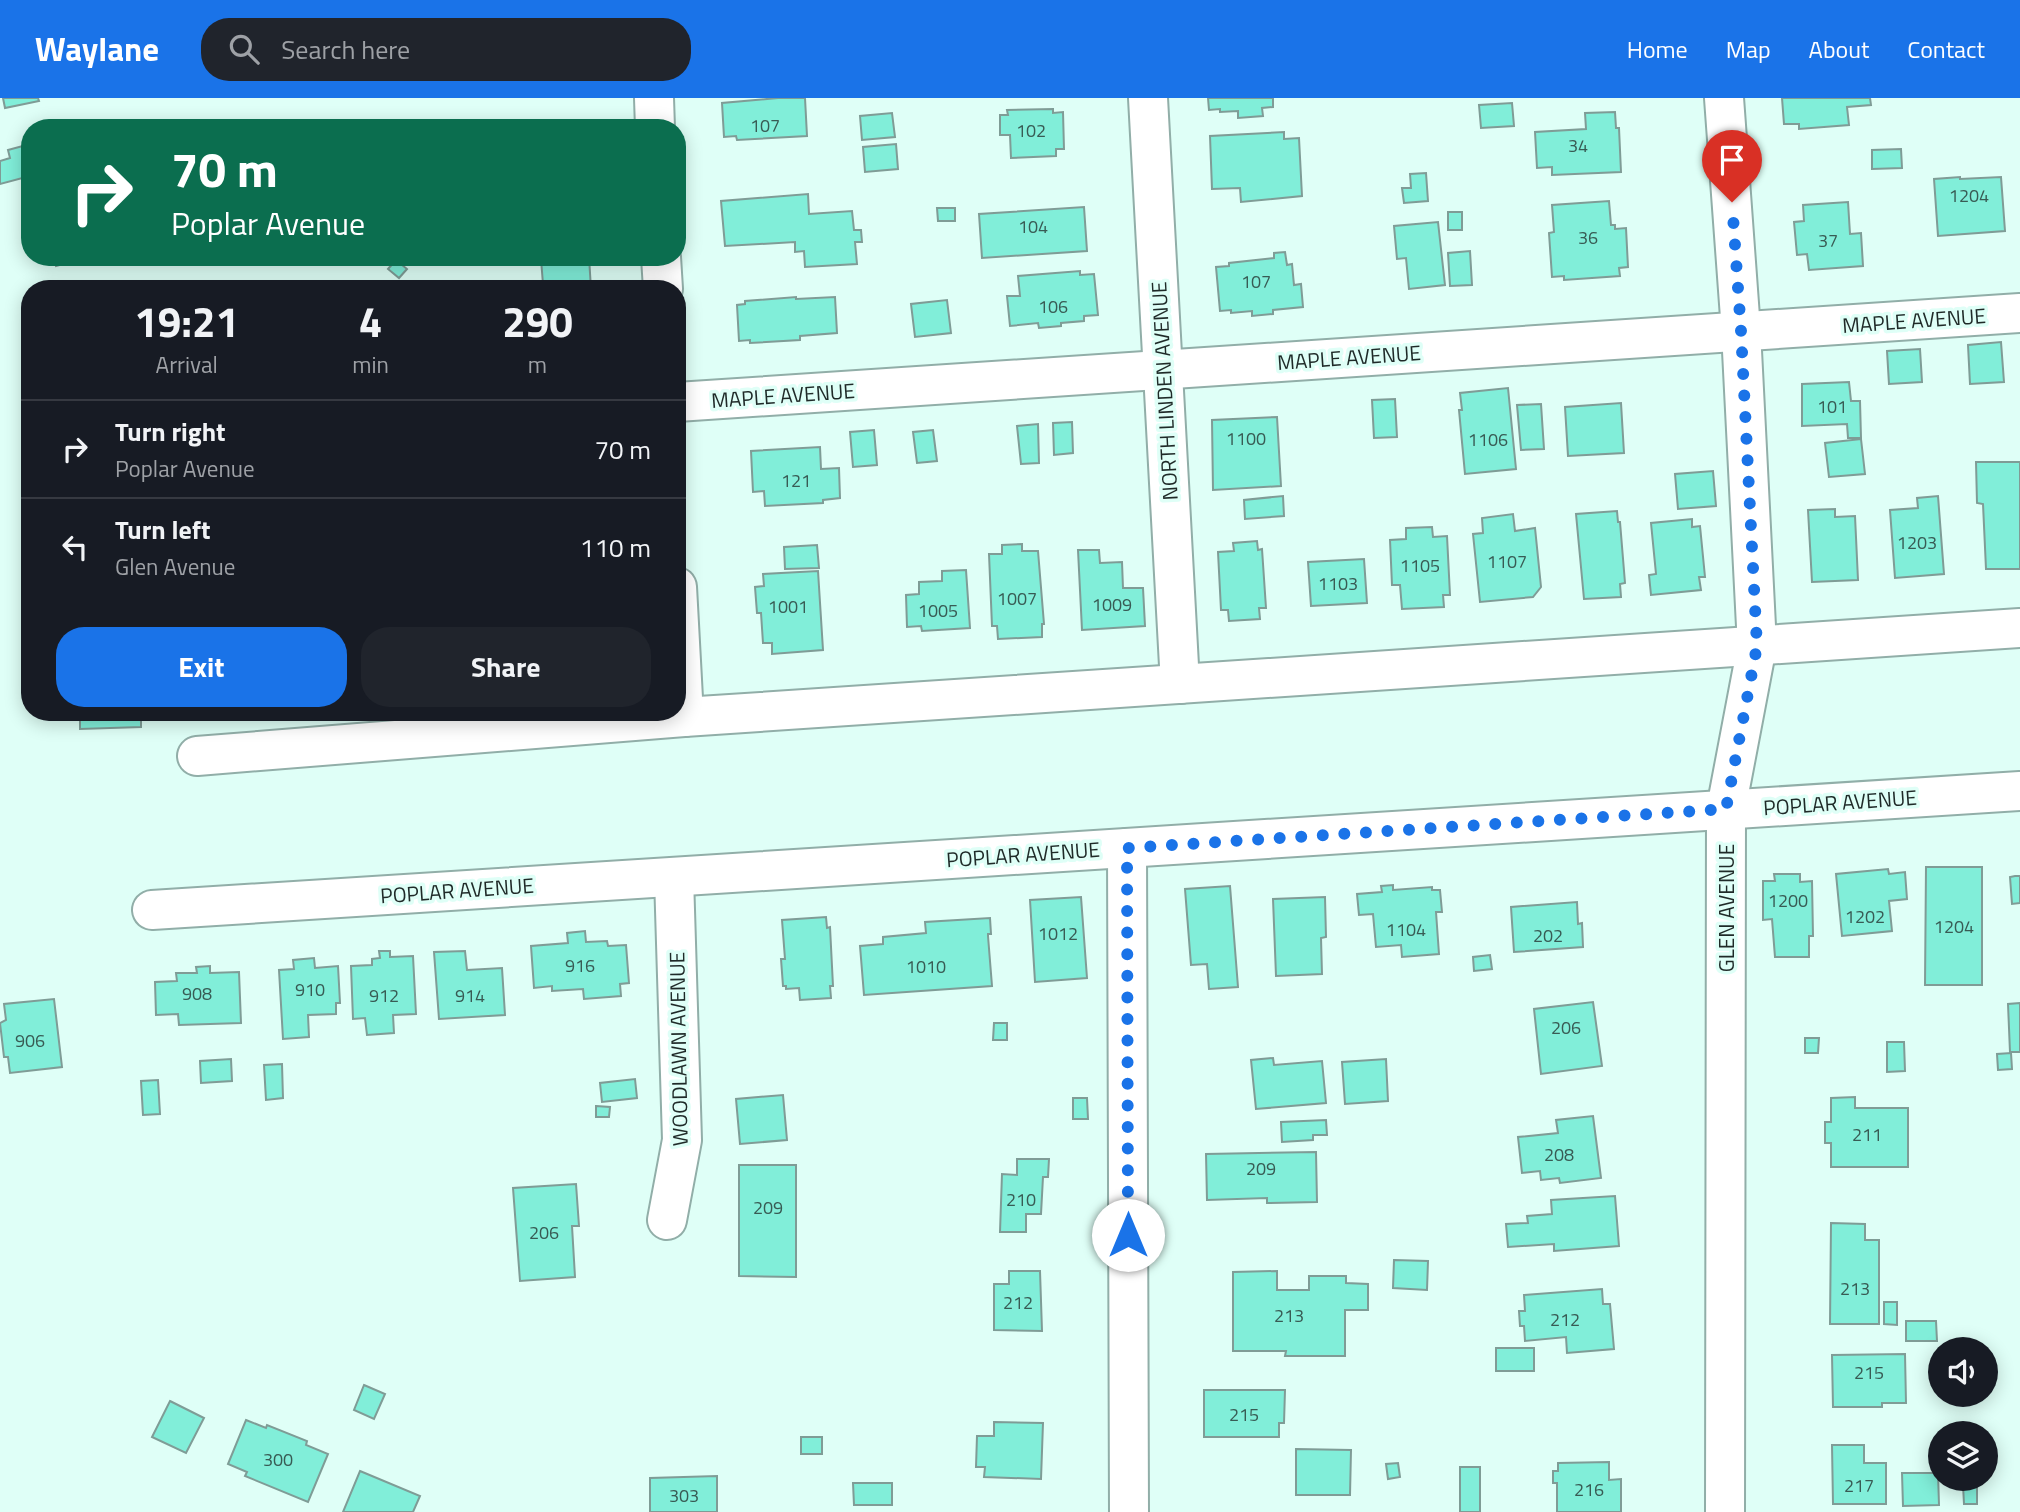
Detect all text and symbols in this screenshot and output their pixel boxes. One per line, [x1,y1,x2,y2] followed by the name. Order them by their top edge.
[201,18,691,81] search box
[35,24,159,74] text: Waylane
[225,30,263,68] icon: search
[281,30,410,69] text: Search here
[1627,31,1688,67] text: Home
[1726,31,1771,67] text: Map
[1809,31,1869,67] text: About
[1907,31,1985,67] text: Contact
[750,112,780,139] house number: 107
[1016,117,1046,144] house number: 102
[1702,130,1762,202] pin
[171,131,278,206] text: 70 m
[1568,132,1588,159] house number: 34
[1713,141,1751,179] icon: arrive
[56,147,147,238] icon: right
[1949,182,1989,209] house number: 1204
[171,199,365,247] text: Poplar Avenue
[1018,213,1048,240] house number: 104
[1578,224,1598,251] house number: 36
[1818,227,1838,254] house number: 37
[1241,268,1271,295] house number: 107
[1142,281,1186,501] street label: NORTH LINDEN AVENUE
[134,289,239,353] text: 19:21
[359,289,382,353] text: 4
[502,289,573,353] text: 290
[1038,293,1068,320] house number: 106
[1841,299,1987,341] street label: MAPLE AVENUE
[1276,336,1422,378] street label: MAPLE AVENUE
[155,347,218,382] text: Arrival
[352,347,389,382] text: min
[528,347,547,382] text: m
[710,374,856,416] street label: MAPLE AVENUE
[1817,393,1847,420] house number: 101
[115,412,226,451] text: Turn right
[1226,425,1266,452] house number: 1100
[1468,426,1508,453] house number: 1106
[56,430,94,468] icon: right
[594,430,651,469] text: 70 m
[115,451,255,486] text: Poplar Avenue
[781,467,811,494] house number: 121
[115,510,210,549] text: Turn left
[56,528,94,566] icon: left
[580,528,651,567] text: 110 m
[1897,529,1937,556] house number: 1203
[1487,548,1527,575] house number: 1107
[115,549,235,584] text: Glen Avenue
[1400,552,1440,579] house number: 1105
[1318,570,1358,597] house number: 1103
[997,585,1037,612] house number: 1007
[1092,591,1132,618] house number: 1009
[768,593,808,620] house number: 1001
[918,597,958,624] house number: 1005
[56,627,347,707] button: Exit
[361,627,651,707] button: Share
[1762,781,1918,823] street label: POPLAR AVENUE
[945,833,1101,875] street label: POPLAR AVENUE
[1710,844,1742,972] street label: GLEN AVENUE
[379,869,535,911] street label: POPLAR AVENUE
[1768,887,1808,914] house number: 1200
[1845,903,1885,930] house number: 1202
[1934,913,1974,940] house number: 1204
[1386,916,1426,943] house number: 1104
[1038,920,1078,947] house number: 1012
[1533,922,1563,949] house number: 202
[660,951,696,1147] street label: WOODLAWN AVENUE
[565,952,595,979] house number: 916
[906,953,946,980] house number: 1010
[295,976,325,1003] house number: 910
[182,980,212,1007] house number: 908
[369,982,399,1009] house number: 912
[455,982,485,1009] house number: 914
[1551,1014,1581,1041] house number: 206
[15,1027,45,1054] house number: 906
[1852,1121,1882,1148] house number: 211
[1544,1141,1574,1168] house number: 208
[1246,1155,1276,1182] house number: 209
[1006,1186,1036,1213] house number: 210
[753,1194,783,1221] house number: 209
[1091,1198,1165,1272] position arrow
[529,1219,559,1246] house number: 206
[1840,1275,1870,1302] house number: 213
[1003,1289,1033,1316] house number: 212
[1274,1302,1304,1329] house number: 213
[1550,1306,1580,1333] house number: 212
[1928,1337,1998,1491] map controls
[1928,1337,1998,1407] button: sound
[1854,1359,1884,1386] house number: 215
[1229,1401,1259,1428] house number: 215
[1928,1421,1998,1491] button: layers
[263,1446,293,1473] house number: 300
[1844,1472,1874,1499] house number: 217
[1574,1476,1604,1503] house number: 216
[669,1482,699,1509] house number: 303

